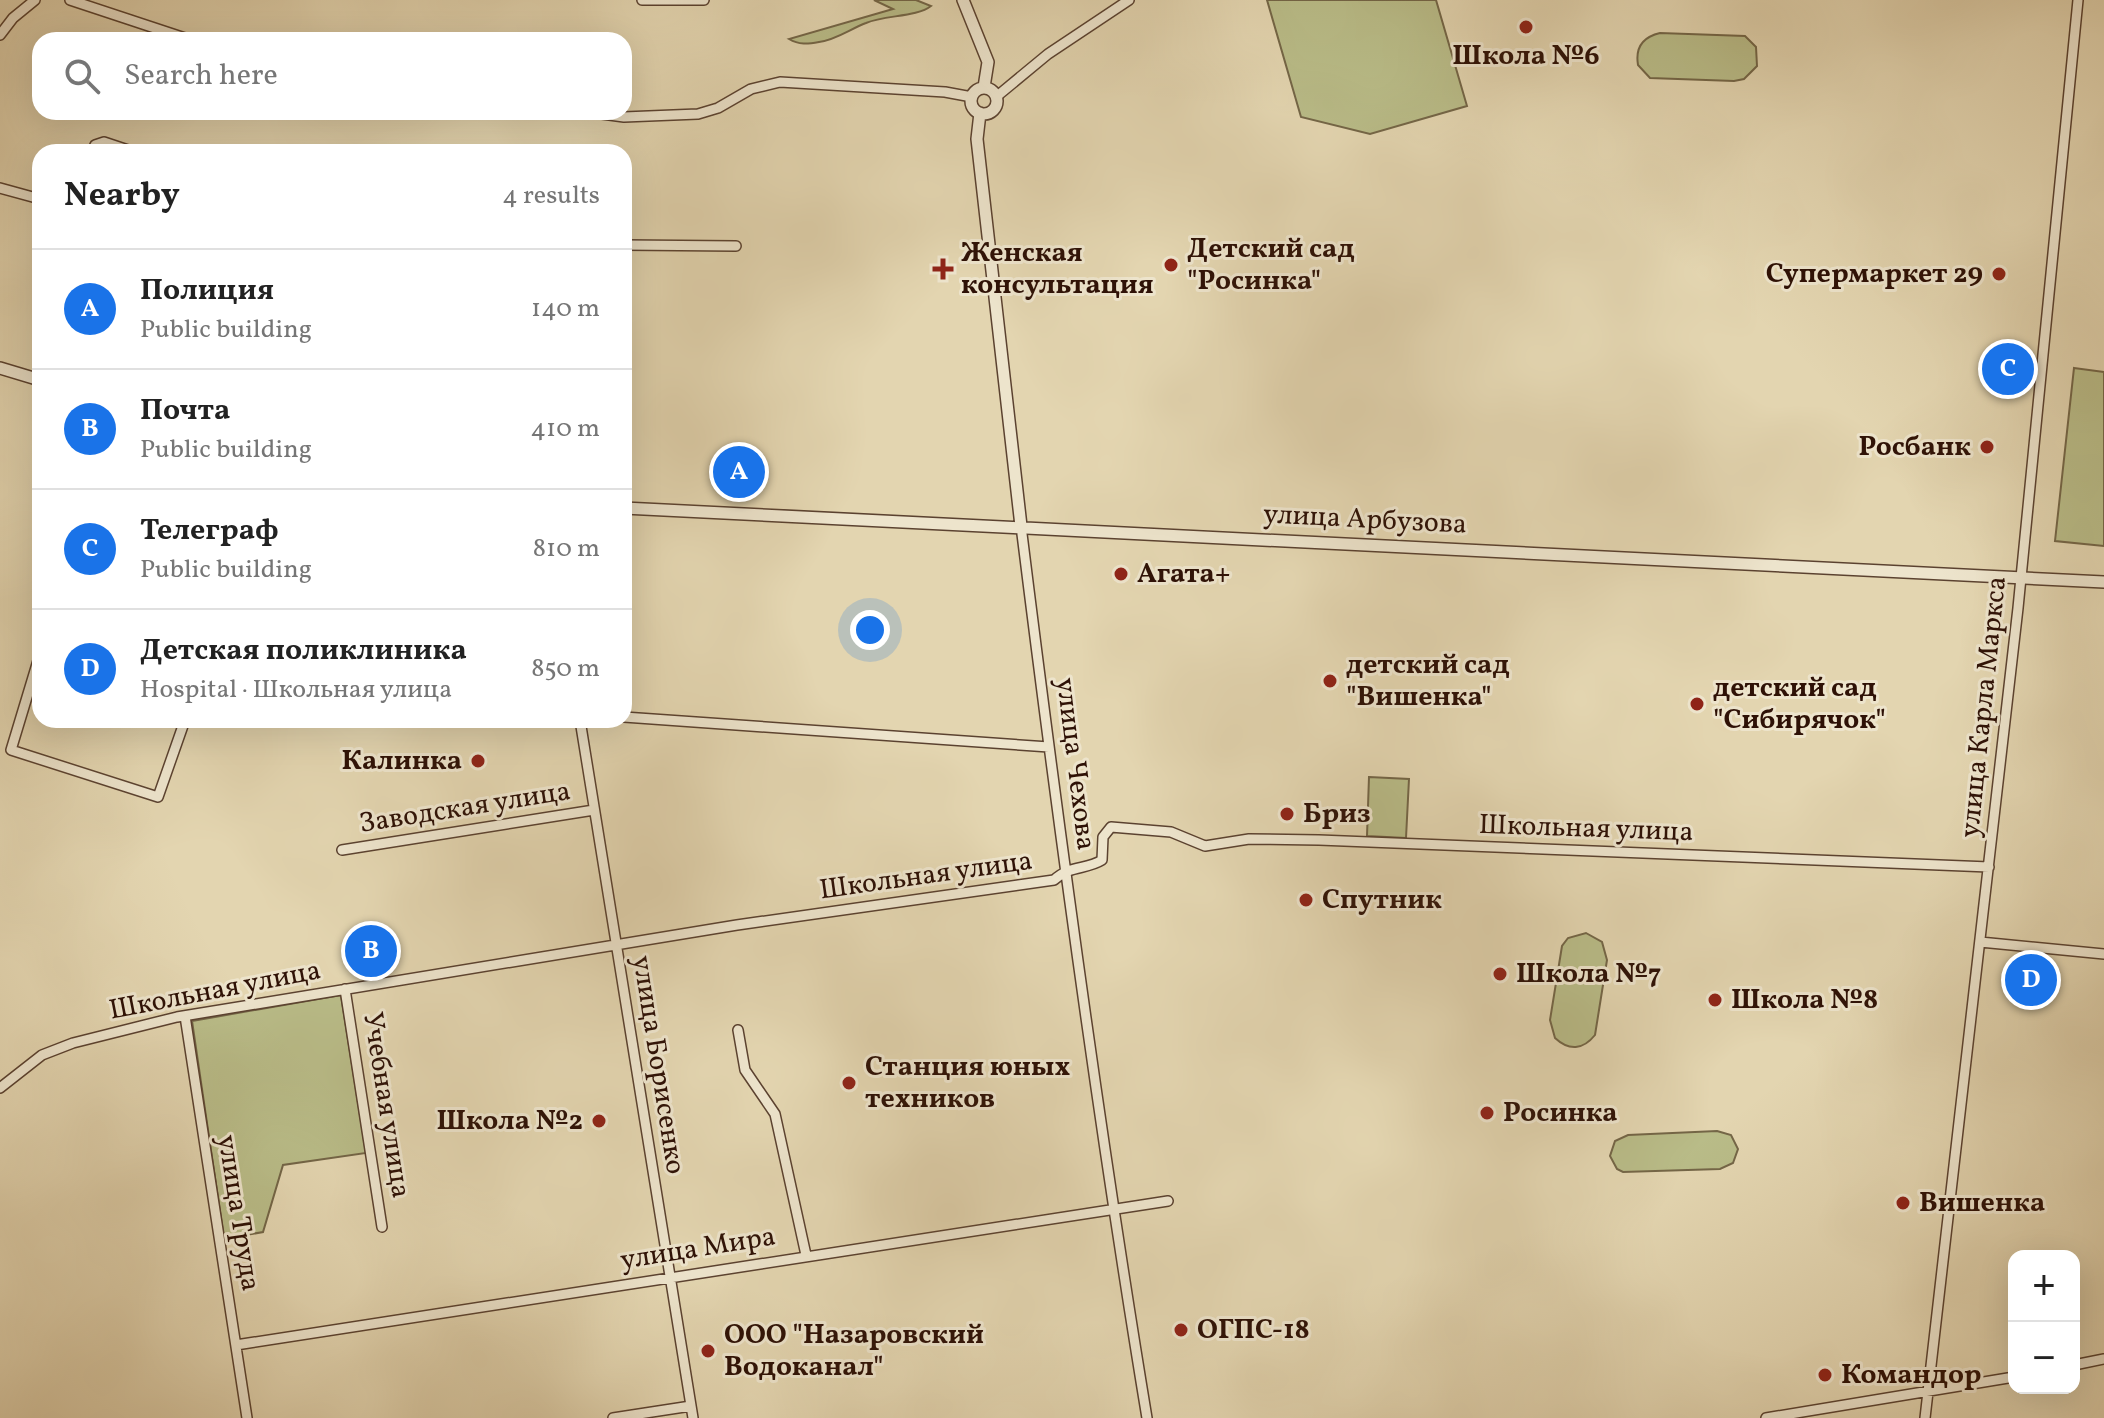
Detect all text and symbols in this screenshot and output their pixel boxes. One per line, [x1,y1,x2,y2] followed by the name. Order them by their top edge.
[1517,18,1535,36] marker: Школа №6
[32,32,632,120] search box
[1452,37,1600,76] place label: Школа №6
[60,54,104,98] icon: search
[124,55,278,97] text: Search here
[64,173,180,220] text: Nearby
[502,178,600,214] text: 4 results
[1187,230,1355,301] place label: Детский сад "Росинка"
[961,234,1154,305] place label: Женская консультация
[1766,255,1983,294] place label: Супермаркет 29
[1162,256,1180,274] marker: Детский сад "Росинка"
[932,258,954,280] marker: Женская консультация
[1990,265,2008,283] marker: Супермаркет 29
[140,270,274,312] text: Полиция
[81,291,99,327] text: A
[531,291,600,327] text: 140 m
[140,312,312,348] text: Public building
[1982,339,2034,399] pin: C
[140,390,230,432] text: Почта
[81,411,99,447] text: B
[531,411,600,447] text: 410 m
[1858,428,1971,467] place label: Росбанк
[140,432,312,468] text: Public building
[1978,438,1996,456] marker: Росбанк
[713,442,765,502] pin: A
[1262,495,1468,545] street label: улица Арбузова
[140,510,279,552] text: Телеграф
[82,531,98,567] text: C
[533,531,600,567] text: 810 m
[140,552,312,588] text: Public building
[1137,555,1230,594] place label: Агата+
[1112,565,1130,583] marker: Агата+
[1951,574,2017,840] street label: улица Карла Маркса
[850,610,890,650] your location
[140,630,467,672] text: Детская поликлиника
[1346,646,1510,717] place label: детский сад "Вишенка"
[80,651,100,687] text: D
[531,651,600,687] text: 850 m
[1713,669,1886,740] place label: детский сад "Сибирячок"
[140,672,452,708] text: Hospital · Школьная улица
[1321,672,1339,690] marker: детский сад "Вишенка"
[1045,676,1105,852] street label: улица Чехова
[1688,695,1706,713] marker: детский сад "Сибирячок"
[342,742,462,781] place label: Калинка
[469,752,487,770] marker: Калинка
[356,772,574,844] street label: Заводская улица
[1303,795,1371,834] place label: Бриз
[1278,805,1296,823] marker: Бриз
[1478,806,1694,852] street label: Школьная улица
[817,842,1035,910] street label: Школьная улица
[1322,881,1442,920] place label: Спутник
[1297,891,1315,909] marker: Спутник
[345,921,397,981] pin: B
[2005,950,2057,1010] pin: D
[106,951,324,1031] street label: Школьная улица
[621,953,695,1177] street label: улица Борисенко
[1516,955,1661,994] place label: Школа №7
[1491,965,1509,983] marker: Школа №7
[1731,981,1878,1020] place label: Школа №8
[1706,991,1724,1009] marker: Школа №8
[352,1009,420,1201] street label: Учебная улица
[865,1048,1070,1119] place label: Станция юных техников
[840,1074,858,1092] marker: Станция юных техников
[1503,1094,1618,1133] place label: Росинка
[436,1102,583,1141] place label: Школа №2
[1478,1104,1496,1122] marker: Росинка
[590,1112,608,1130] marker: Школа №2
[206,1132,270,1294] street label: улица Труда
[1919,1184,2045,1223] place label: Вишенка
[1894,1194,1912,1212] marker: Вишенка
[618,1217,778,1281] street label: улица Мира
[2008,1250,2080,1394] map controls
[2008,1250,2080,1322] button: +
[1197,1311,1310,1350] place label: ОГПС-18
[724,1316,984,1387] place label: ООО "Назаровский Водоканал"
[1172,1321,1190,1339] marker: ОГПС-18
[2008,1322,2080,1394] button: −
[699,1342,717,1360] marker: ООО "Назаровский Водоканал"
[1841,1356,1982,1395] place label: Командор
[1816,1366,1834,1384] marker: Командор

